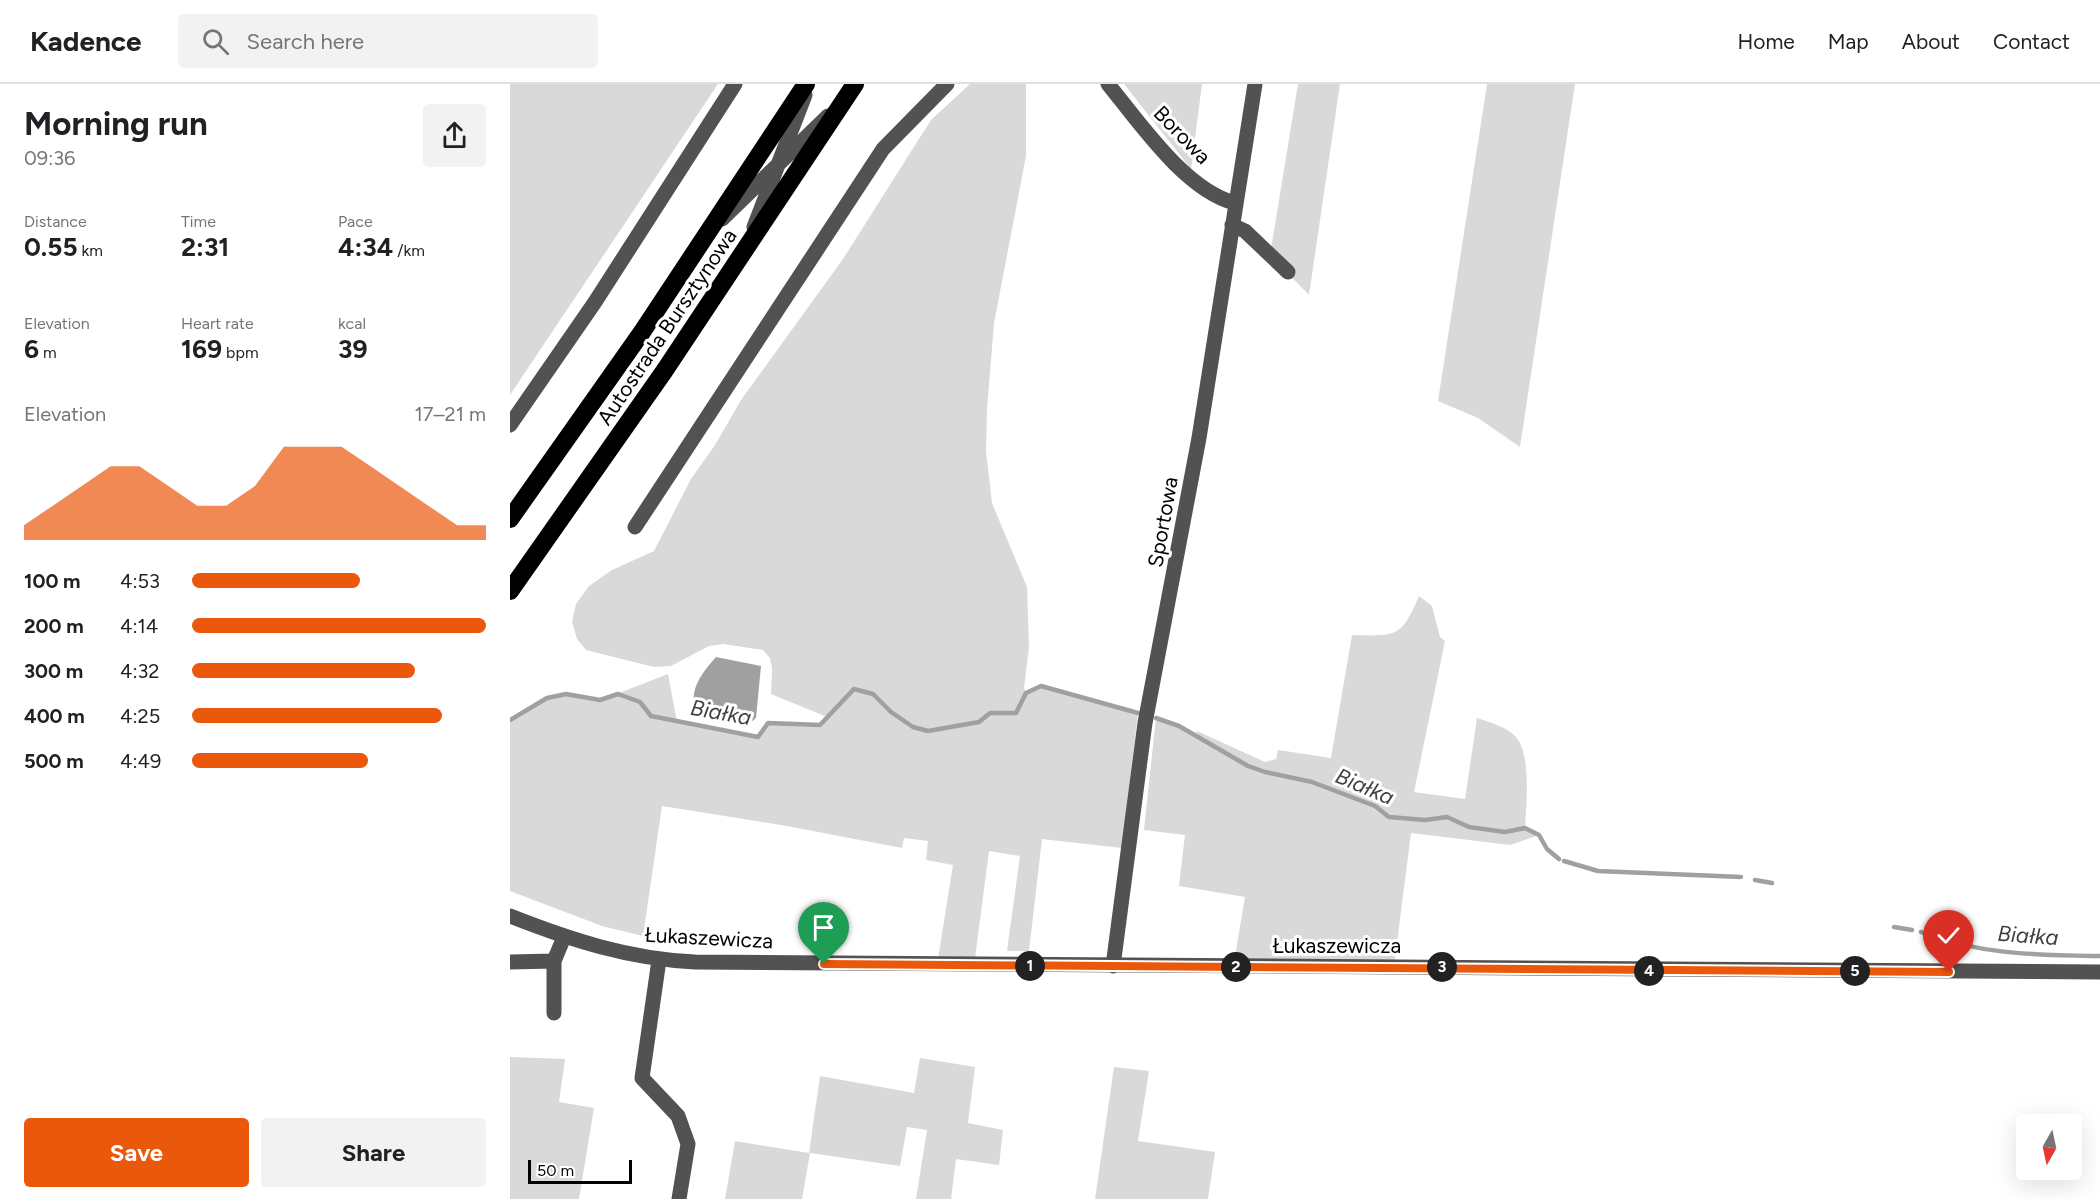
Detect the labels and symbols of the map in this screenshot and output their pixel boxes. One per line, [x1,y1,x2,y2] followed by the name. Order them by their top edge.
[1149,100,1216,169] street label: Borowa
[592,224,742,429] street label: Autostrada Bursztynowa
[1142,475,1183,569] street label: Sportowa
[689,694,753,731] water label: Białka
[1331,762,1398,811] water label: Białka
[798,902,849,964] pin
[1923,910,1974,972] pin
[1997,920,2059,951] water label: Białka
[644,922,774,953] street label: Łukaszewicza
[1273,933,1401,958] street label: Łukaszewicza
[1015,951,1045,981] pin: 1
[1221,952,1251,982] pin: 2
[1427,952,1457,982] pin: 3
[1634,956,1664,986] pin: 4
[1840,956,1870,986] pin: 5
[2016,1114,2082,1180] north arrow
[528,1157,632,1184] scale bar

